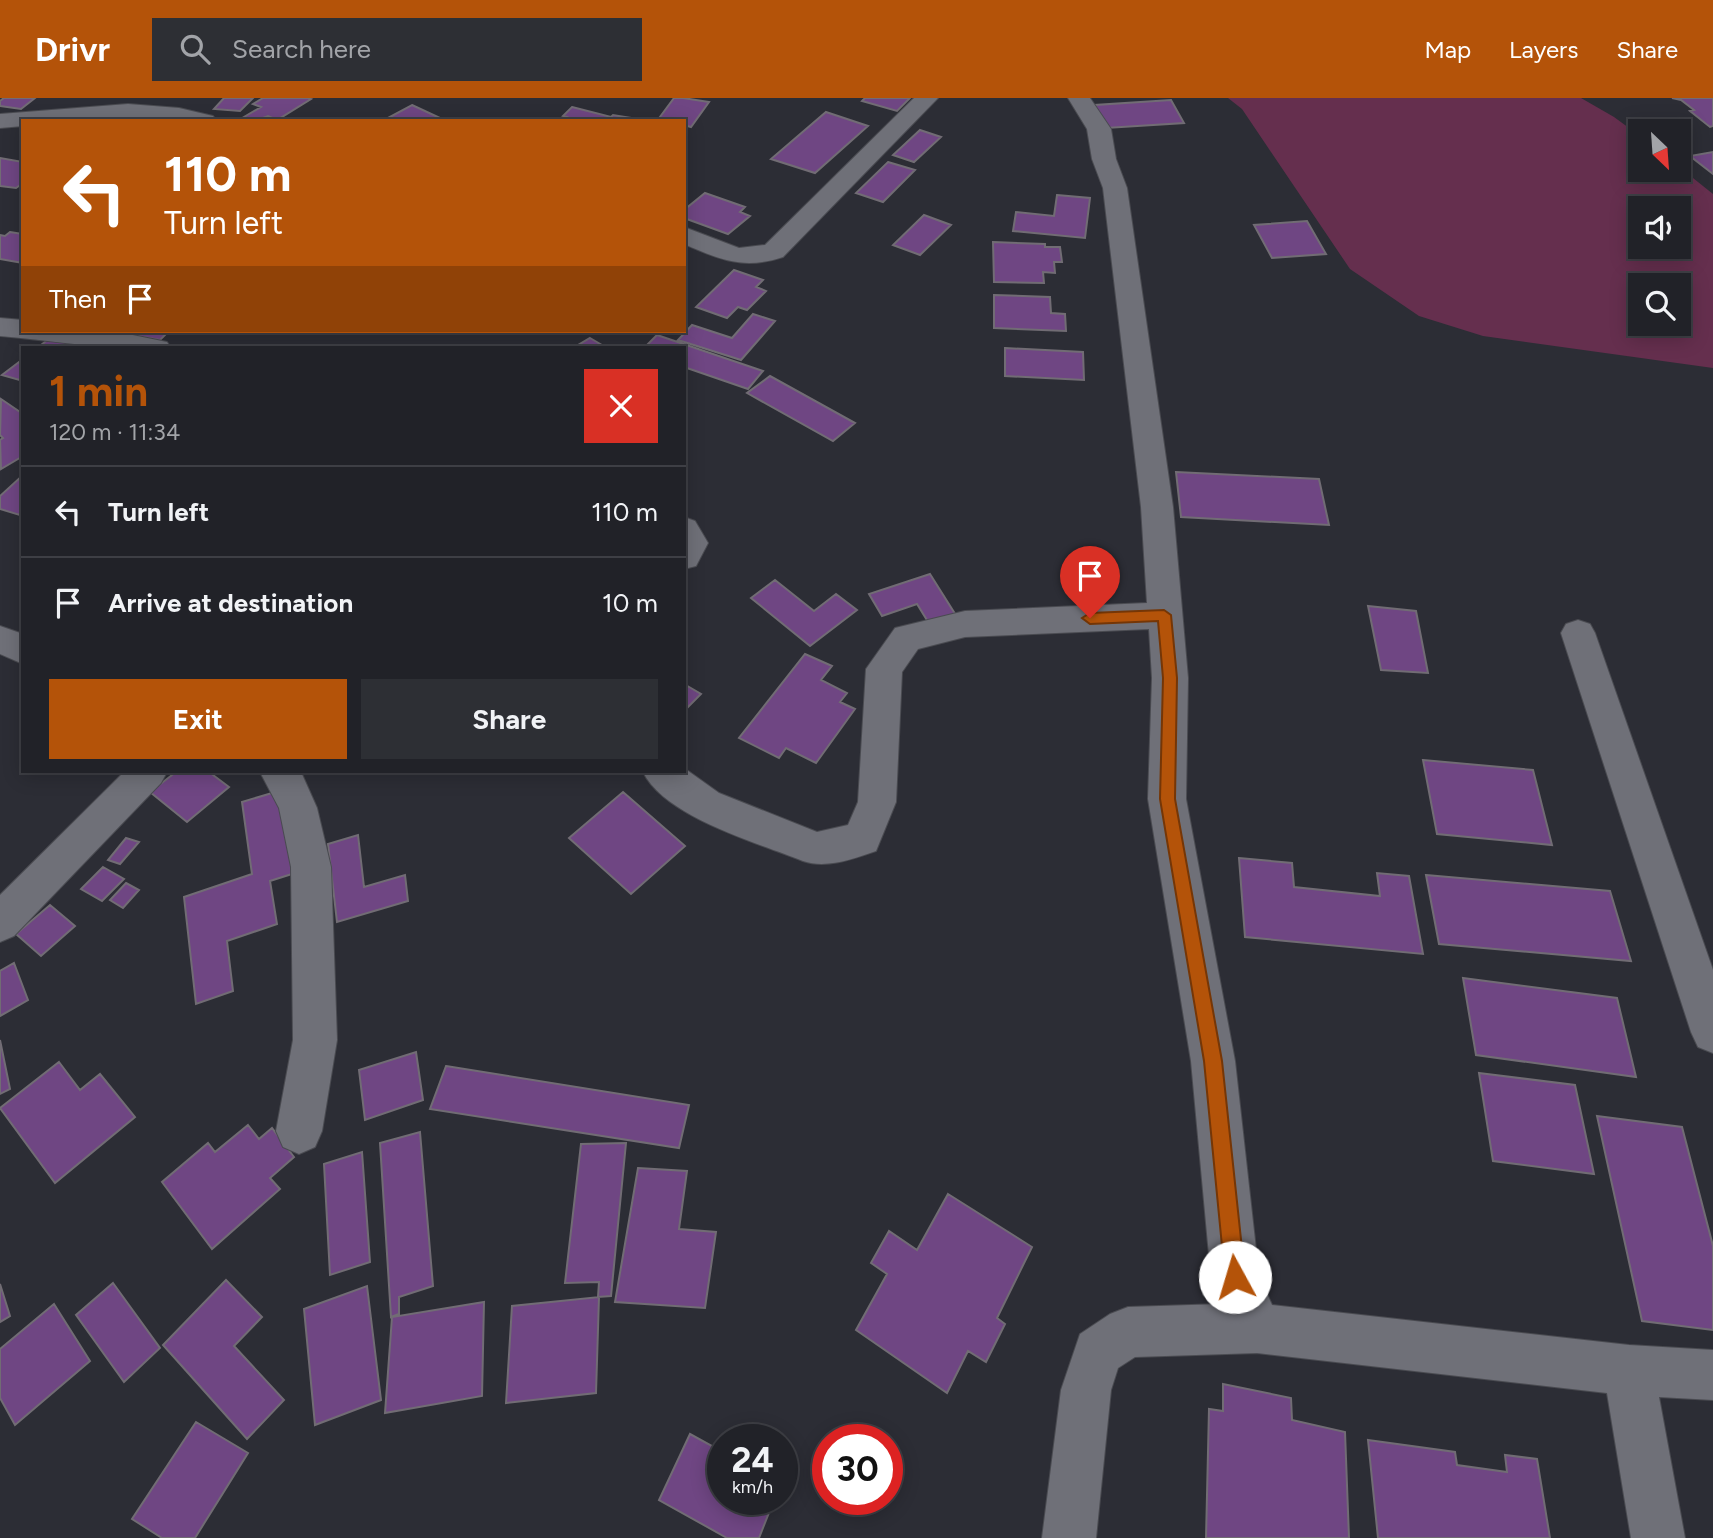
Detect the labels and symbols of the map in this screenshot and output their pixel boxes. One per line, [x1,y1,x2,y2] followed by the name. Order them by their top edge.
[1628,119,1690,182] north arrow
[1060,546,1120,618] pin
[1198,1240,1272,1314] position arrow
[812,1424,903,1515] speed limit sign: 30

